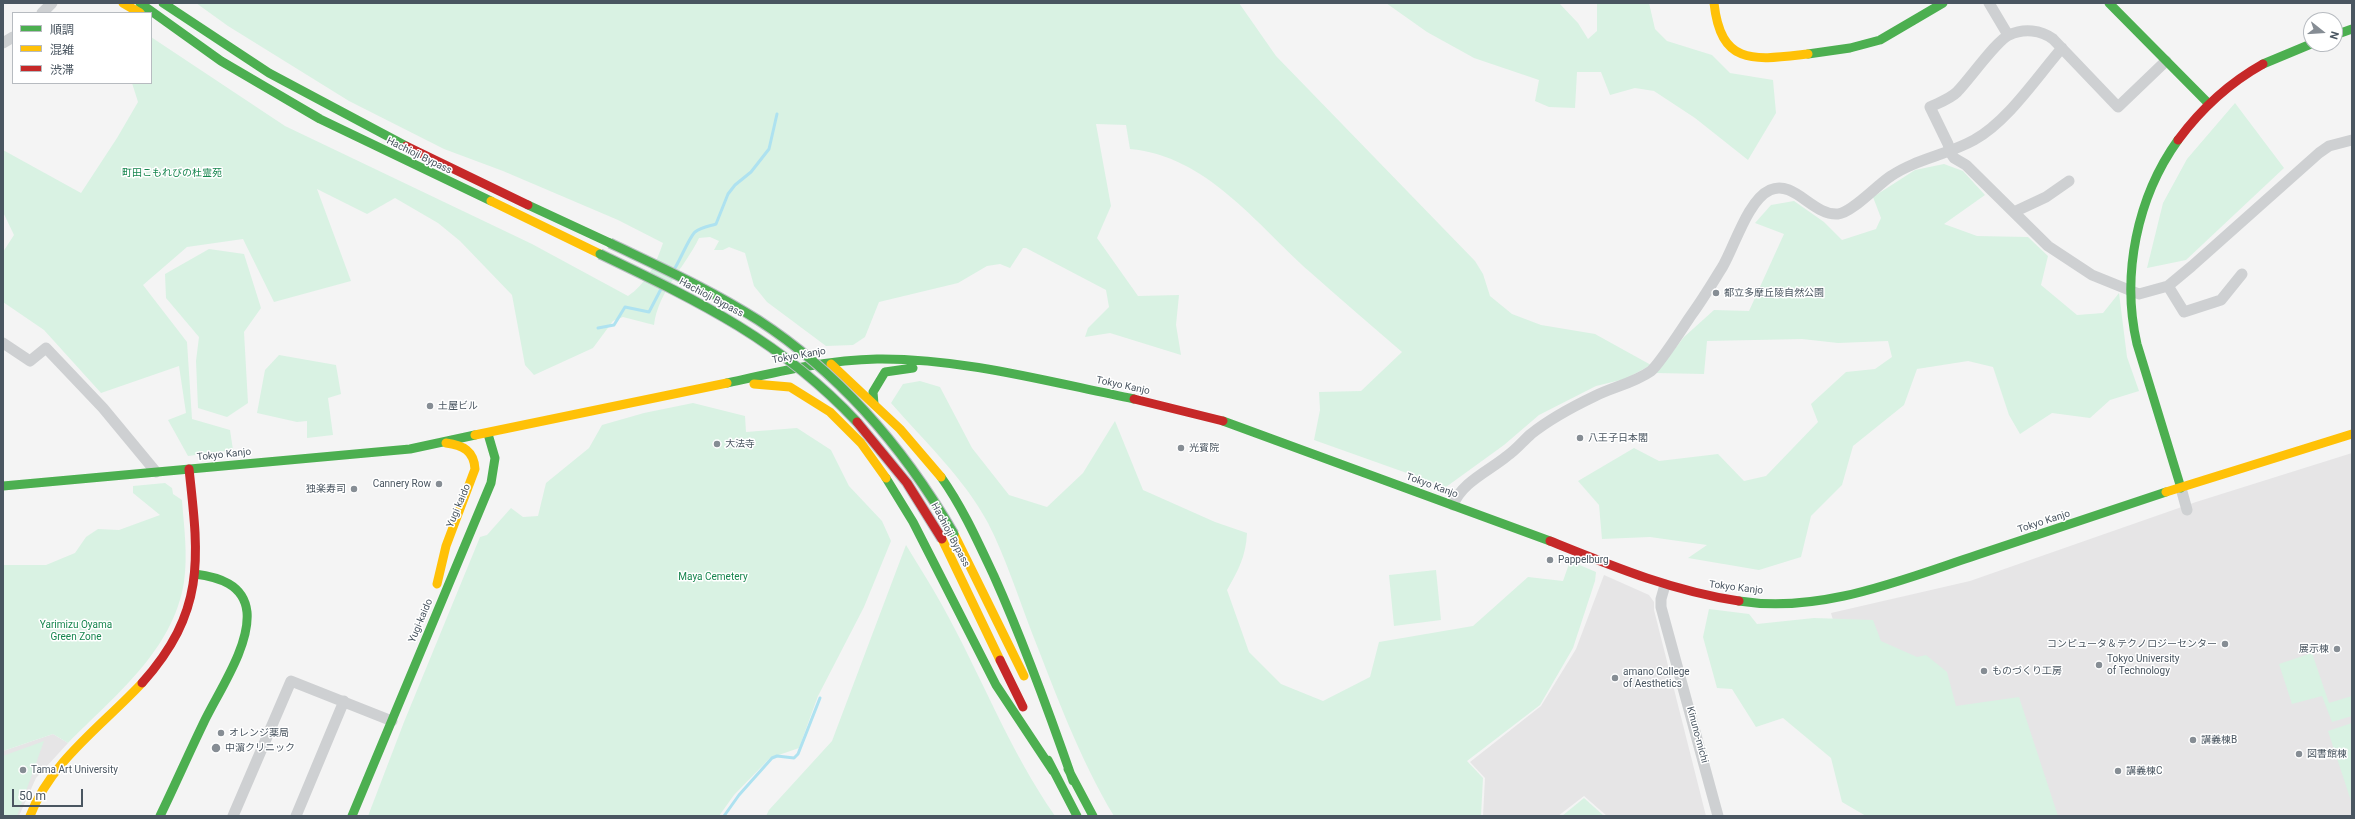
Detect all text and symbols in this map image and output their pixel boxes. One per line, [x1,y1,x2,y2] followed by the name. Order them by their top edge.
[12,12,152,84] legend
[2303,12,2343,52] north arrow
[50,23,74,37] text: 順調
[2327,30,2341,41] text: N
[50,43,74,57] text: 混雑
[50,63,74,77] text: 渋滞
[384,135,454,177] street label: Hachioji Bypass
[122,167,222,179] park label: 町田こもれびの杜霊苑
[677,276,745,320] street label: Hachioji Bypass
[1724,287,1824,299] place label: 都立多摩丘陵自然公園
[1711,288,1721,298] marker: 都立多摩丘陵自然公園
[771,345,827,367] street label: Tokyo Kanjo
[1095,374,1151,398] street label: Tokyo Kanjo
[438,400,478,412] place label: 土屋ビル
[425,401,435,411] marker: 土屋ビル
[1588,432,1648,444] place label: 八王子日本閣
[1575,433,1585,443] marker: 八王子日本閣
[725,438,755,450] place label: 大法寺
[712,439,722,449] marker: 大法寺
[1189,442,1219,454] place label: 光賓院
[1176,443,1186,453] marker: 光賓院
[196,446,252,464] street label: Tokyo Kanjo
[1404,471,1460,501] street label: Tokyo Kanjo
[373,478,431,490] place label: Cannery Row
[434,479,444,489] marker: Cannery Row
[444,482,474,530] street label: Yugi kaido
[306,483,346,495] place label: 独楽寿司
[349,484,359,494] marker: 独楽寿司
[928,501,972,569] street label: Hachioji Bypass
[2016,508,2072,536] street label: Tokyo Kanjo
[1558,554,1609,566] place label: Pappelburg
[1545,555,1555,565] marker: Pappelburg
[678,571,748,583] park label: Maya Cemetery
[1708,579,1764,597] street label: Tokyo Kanjo
[406,597,436,645] street label: Yugi-kaido
[40,619,112,642] park label: Yarimizu Oyama Green Zone
[2047,638,2217,650] place label: コンピュータ＆テクノロジーセンター
[2220,639,2230,649] marker: コンピュータ＆テクノロジーセンター
[2299,643,2329,655] place label: 展示棟
[2332,644,2342,654] marker: 展示棟
[2107,653,2180,676] place label: Tokyo University of Technology
[2094,660,2104,670] marker: Tokyo University of Technology
[1992,665,2062,677] place label: ものづくり工房
[1623,666,1690,690] place label: amano College of Aesthetics
[1979,666,1989,676] marker: ものづくり工房
[1610,673,1620,683] marker: amano College of Aesthetics
[1684,705,1710,765] street label: Kinuno-michi
[229,727,289,739] place label: オレンジ薬局
[216,728,226,738] marker: オレンジ薬局
[2201,734,2237,746] place label: 講義棟B
[2188,735,2198,745] marker: 講義棟B
[210,742,222,754] marker: 中濵クリニック
[225,742,295,754] place label: 中濵クリニック
[2307,748,2347,760] place label: 図書館棟
[2294,749,2304,759] marker: 図書館棟
[31,764,118,776] place label: Tama Art University
[18,765,28,775] marker: Tama Art University
[2126,765,2163,777] place label: 講義棟C
[2113,766,2123,776] marker: 講義棟C
[14,781,85,807] scale bar
[19,789,46,803] text: 50 m

